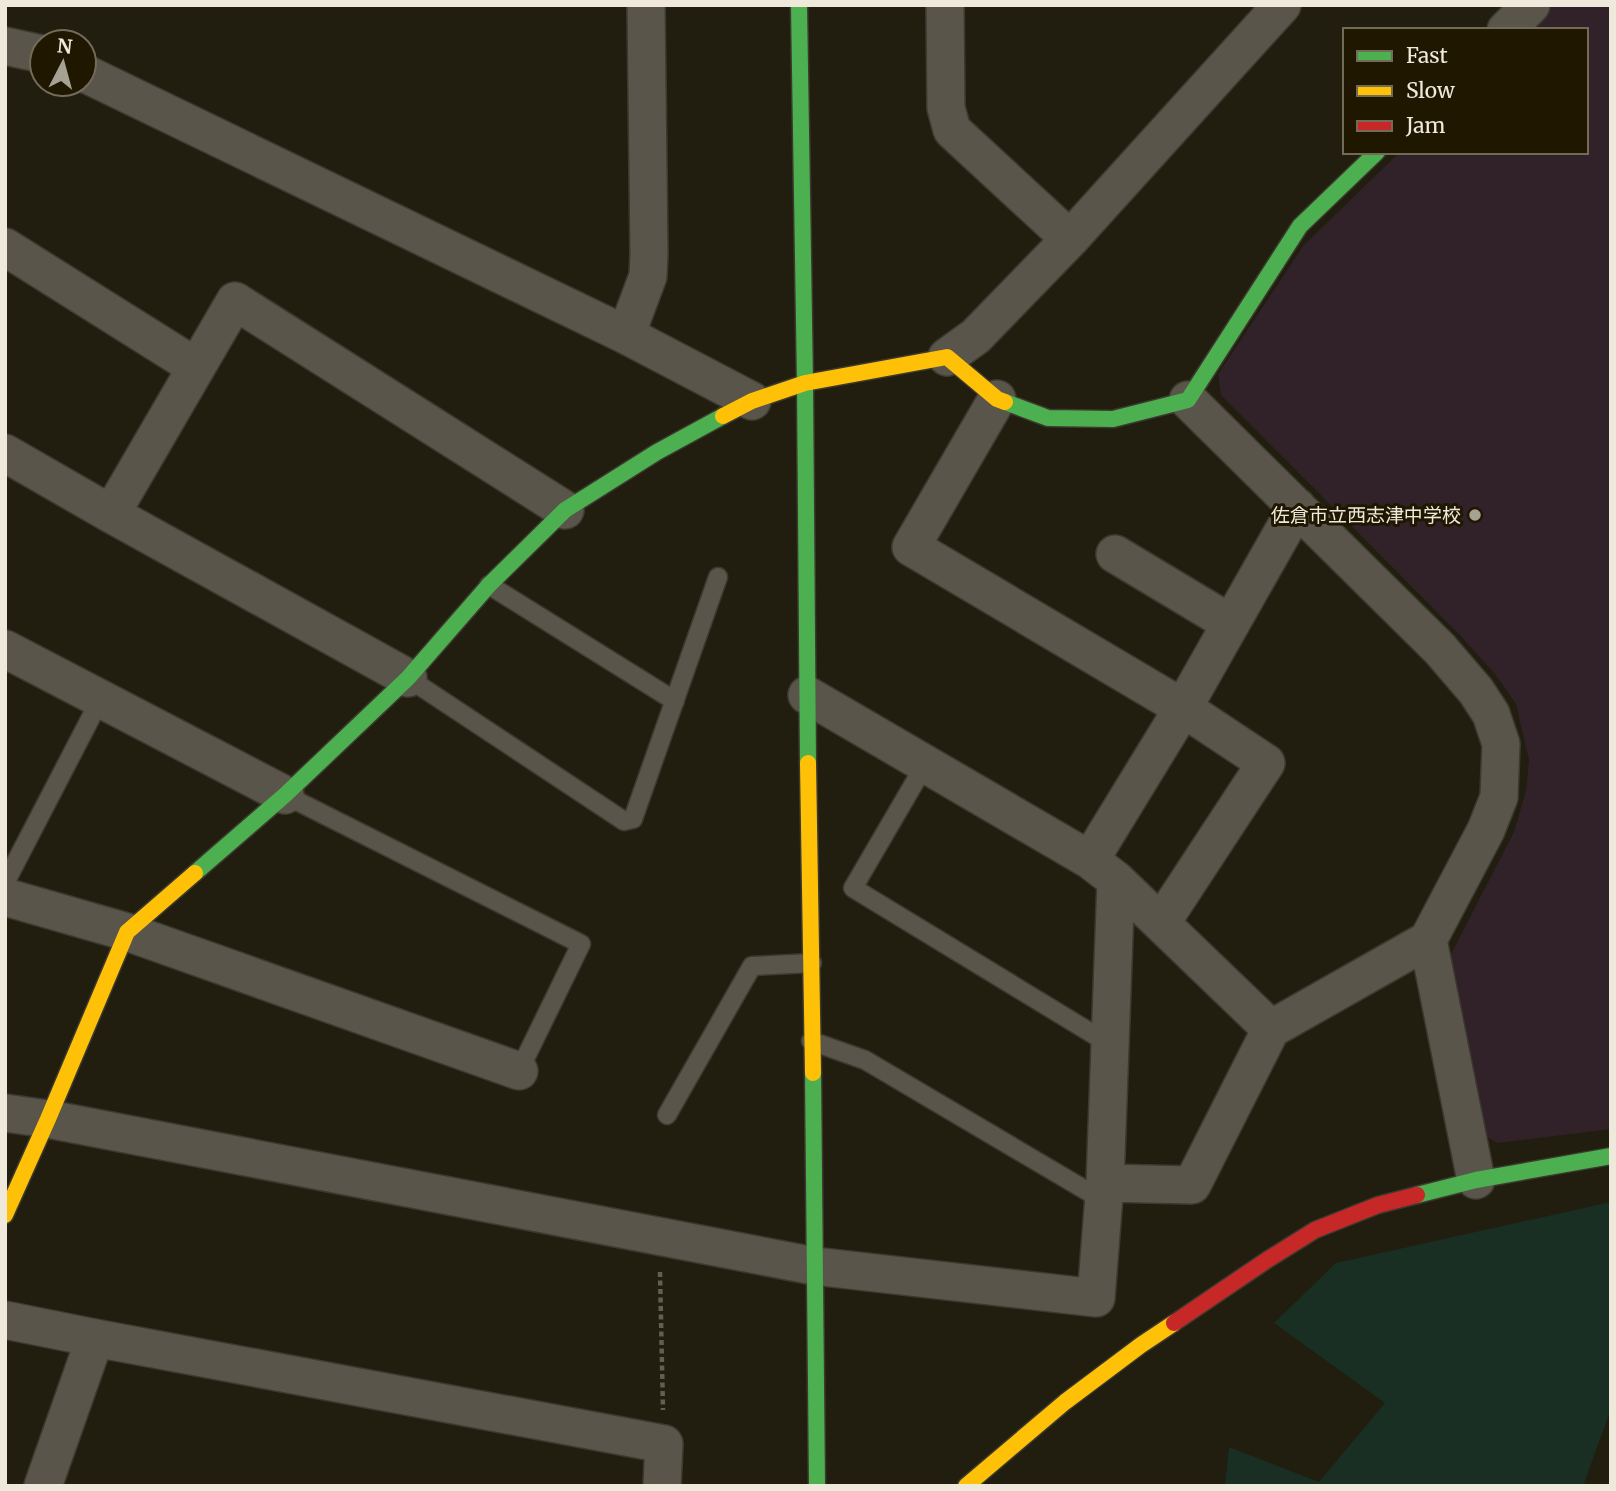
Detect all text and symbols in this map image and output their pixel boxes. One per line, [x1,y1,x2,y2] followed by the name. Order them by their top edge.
[28,28,98,98] north arrow
[1343,28,1588,154] legend
[56,33,73,59] text: N
[1406,42,1448,69] text: Fast
[1406,77,1455,104] text: Slow
[1405,112,1445,139] text: Jam
[1271,503,1461,527] place label: 佐倉市立西志津中学校
[1467,507,1483,523] marker: 佐倉市立西志津中学校

